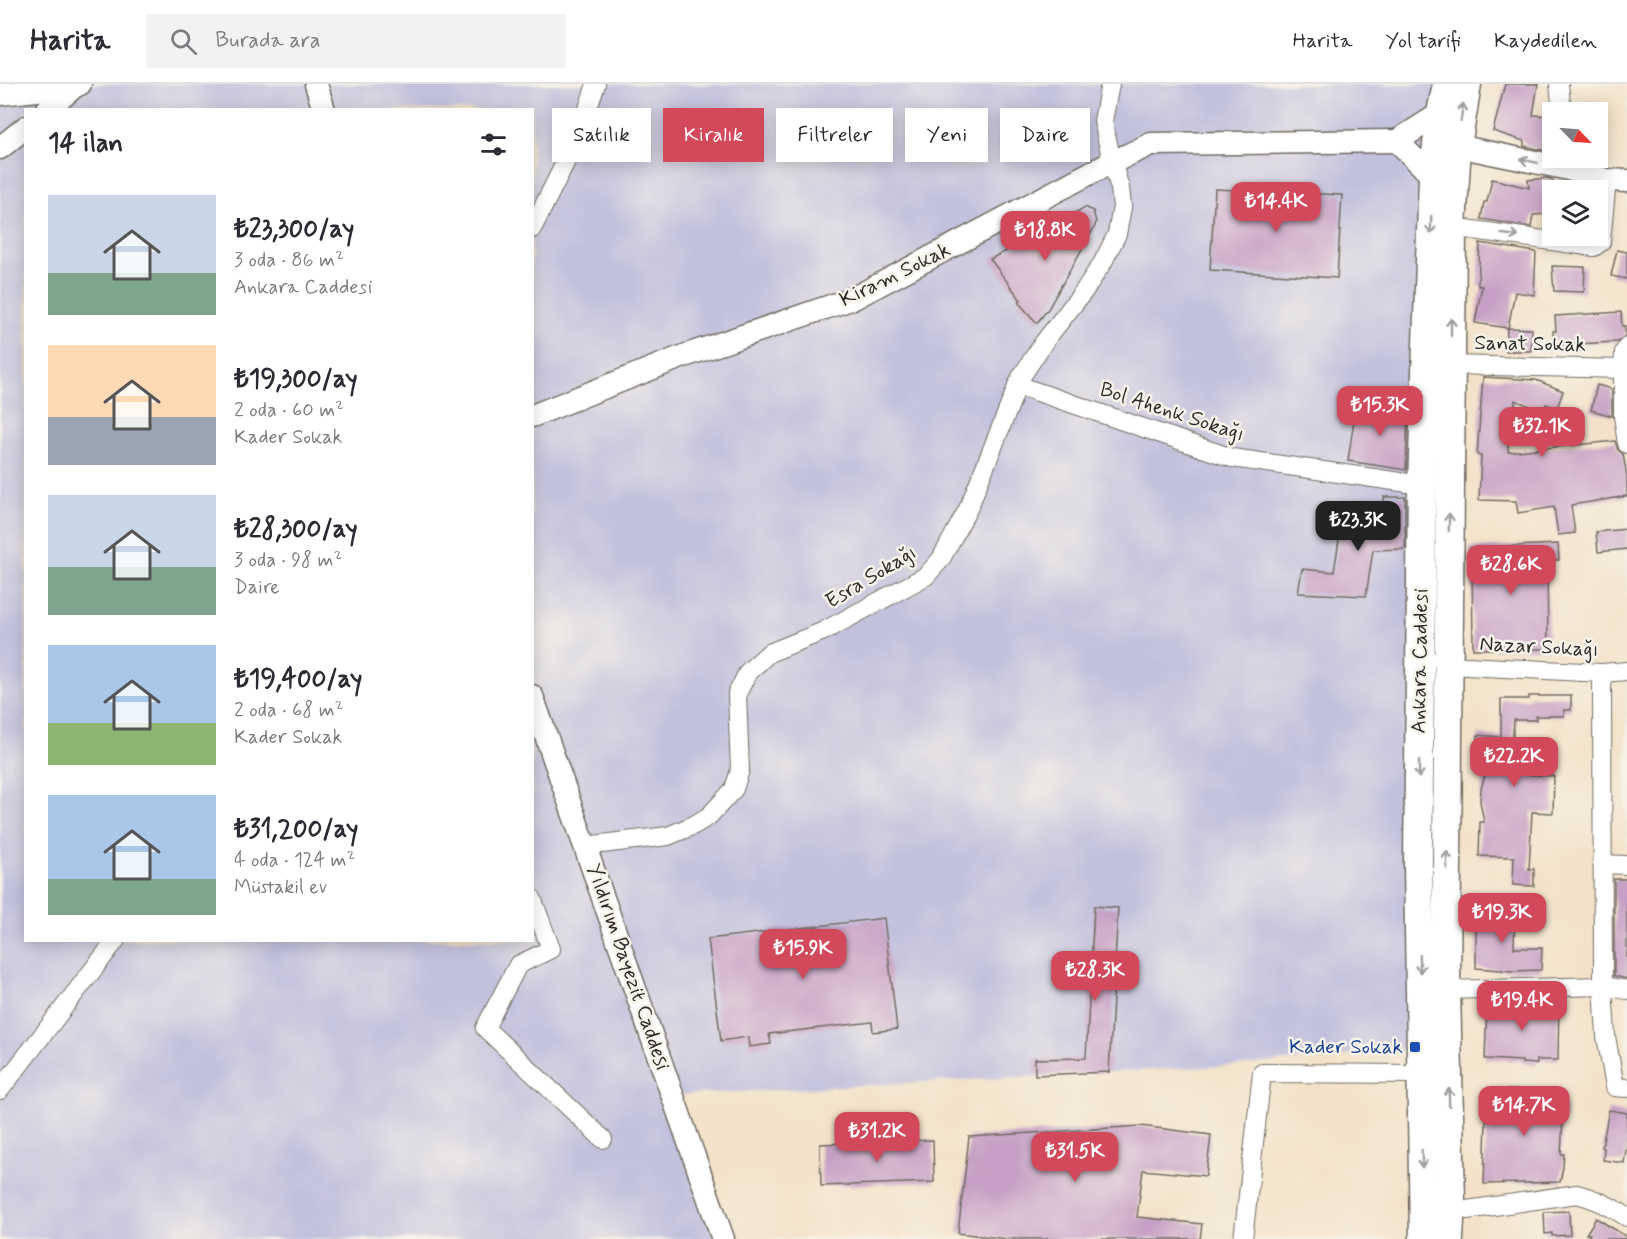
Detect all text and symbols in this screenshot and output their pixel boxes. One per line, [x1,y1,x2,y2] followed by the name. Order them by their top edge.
[146,14,566,68] search box
[30,23,110,60] text: Harita
[167,25,200,58] icon: search
[215,27,320,55] text: Burada ara
[1292,27,1353,55] text: Harita
[1386,27,1461,55] text: Yol tarifi
[1494,27,1597,55] text: Kaydedilen
[1457,102,1468,122] one-way arrow
[1542,102,1608,168] north arrow
[1542,102,1608,246] map controls
[552,108,651,162] chip: Satılık
[663,108,764,162] chip: Kiralık
[776,108,893,162] chip: Filtreler
[905,108,988,162] chip: Yeni
[1000,108,1090,162] chip: Daire
[48,127,123,161] text: 14 ilan
[477,128,510,161] icon: filters
[1520,155,1539,166] one-way arrow
[1542,180,1608,246] button: layers
[1227,182,1325,233] pin: ₺14.4K
[1245,188,1307,215] text: ₺14.4K
[996,211,1094,262] pin: ₺18.8K
[234,213,354,247] text: ₺23,300/ay
[1426,215,1437,235] one-way arrow
[1015,217,1075,244] text: ₺18.8K
[96,219,168,291] icon: home
[1499,230,1519,241] one-way arrow
[835,236,955,314] street label: Kiram Sokak
[234,247,344,274] text: 3 oda · 86 m²
[234,274,372,301] text: Ankara Caddesi
[1445,318,1457,338] one-way arrow
[1474,329,1586,359] street label: Sanat Sokak
[234,363,358,397] text: ₺19,300/ay
[96,369,168,441] icon: home
[1096,375,1248,449] street label: Bol Ahenk Sokağı
[1331,386,1429,437] pin: ₺15.3K
[1351,392,1409,419] text: ₺15.3K
[234,397,344,424] text: 2 oda · 60 m²
[1493,407,1591,458] pin: ₺32.1K
[1513,413,1571,440] text: ₺32.1K
[234,424,342,451] text: Kader Sokak
[1309,501,1407,552] pin: ₺23.3K
[1330,507,1387,534] text: ₺23.3K
[234,513,357,547] text: ₺28,300/ay
[1444,513,1455,533] one-way arrow
[96,519,168,591] icon: home
[820,539,922,615] street label: Esra Sokağı
[1462,545,1560,596] pin: ₺28.6K
[234,547,342,574] text: 3 oda · 98 m²
[1481,551,1541,578] text: ₺28.6K
[234,574,280,601] text: Daire
[1405,588,1435,734] street label: Ankara Caddesi
[1479,630,1599,664] street label: Nazar Sokağı
[234,663,362,697] text: ₺19,400/ay
[96,669,168,741] icon: home
[234,697,343,724] text: 2 oda · 68 m²
[234,724,342,751] text: Kader Sokak
[1465,737,1563,788] pin: ₺22.2K
[1484,743,1544,770] text: ₺22.2K
[1413,758,1425,778] one-way arrow
[234,813,358,847] text: ₺31,200/ay
[96,819,168,891] icon: home
[234,847,355,874] text: 4 oda · 124 m²
[1441,850,1453,870] one-way arrow
[580,860,677,1074] street label: Yıldırım Bayezit Caddesi
[234,874,327,901] text: Müstakil ev
[1453,893,1551,944] pin: ₺19.3K
[1472,899,1532,926] text: ₺19.3K
[754,929,852,980] pin: ₺15.9K
[773,935,833,962] text: ₺15.9K
[1046,951,1144,1002] pin: ₺28.3K
[1414,953,1426,973] one-way arrow
[1065,957,1125,984] text: ₺28.3K
[1473,981,1571,1032] pin: ₺19.4K
[1491,987,1553,1014] text: ₺19.4K
[1289,1033,1403,1061] place label: Kader Sokak
[1408,1040,1422,1054] marker: Kader Sokak
[1475,1086,1573,1137] pin: ₺14.7K
[1443,1087,1454,1107] one-way arrow
[1493,1092,1555,1119] text: ₺14.7K
[828,1112,926,1163] pin: ₺31.2K
[848,1118,906,1145] text: ₺31.2K
[1026,1132,1124,1183] pin: ₺31.5K
[1045,1138,1105,1165] text: ₺31.5K
[1416,1148,1428,1168] one-way arrow

